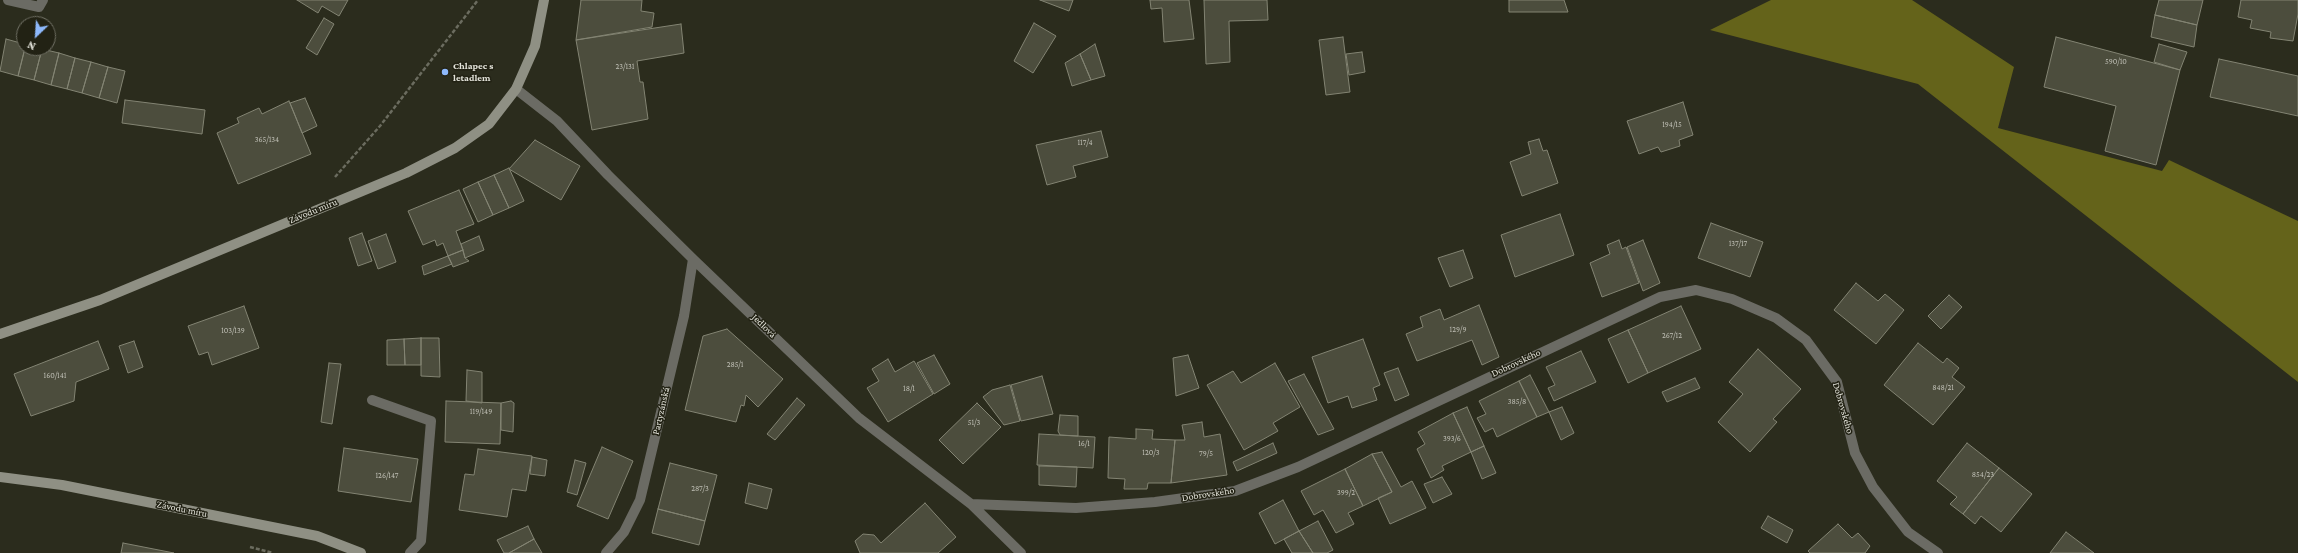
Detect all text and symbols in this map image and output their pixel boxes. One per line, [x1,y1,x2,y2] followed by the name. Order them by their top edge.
[16,16,56,56] north arrow
[25,39,37,53] text: N
[2105,57,2127,67] house number: 590/10
[453,60,493,84] place label: Chlapec s letadlem
[615,62,635,72] house number: 23/131
[440,67,450,77] marker: Chlapec s letadlem
[1662,120,1682,130] house number: 194/15
[255,135,279,145] house number: 365/134
[1077,138,1093,148] house number: 117/4
[287,196,339,226] street label: Závodu míru
[1729,239,1747,249] house number: 137/17
[749,311,779,341] street label: Jedlová
[1449,325,1467,335] house number: 129/9
[221,326,245,336] house number: 103/139
[1662,331,1682,341] house number: 267/12
[1489,346,1543,380] street label: Dobrovského
[727,360,743,370] house number: 285/1
[44,371,66,381] house number: 160/141
[1830,381,1856,435] street label: Dobrovského
[1932,383,1954,393] house number: 848/21
[903,384,915,394] house number: 18/1
[650,386,672,436] street label: Partyzánská
[1508,397,1526,407] house number: 385/8
[470,407,492,417] house number: 119/149
[968,418,980,428] house number: 51/3
[1443,434,1461,444] house number: 393/6
[1078,439,1090,449] house number: 16/1
[1142,448,1160,458] house number: 120/3
[1199,449,1213,459] house number: 79/5
[1972,470,1994,480] house number: 854/23
[375,471,399,481] house number: 126/147
[691,484,709,494] house number: 287/3
[1181,484,1235,504] street label: Dobrovského
[1337,488,1355,498] house number: 399/2
[156,498,208,520] street label: Závodu míru

